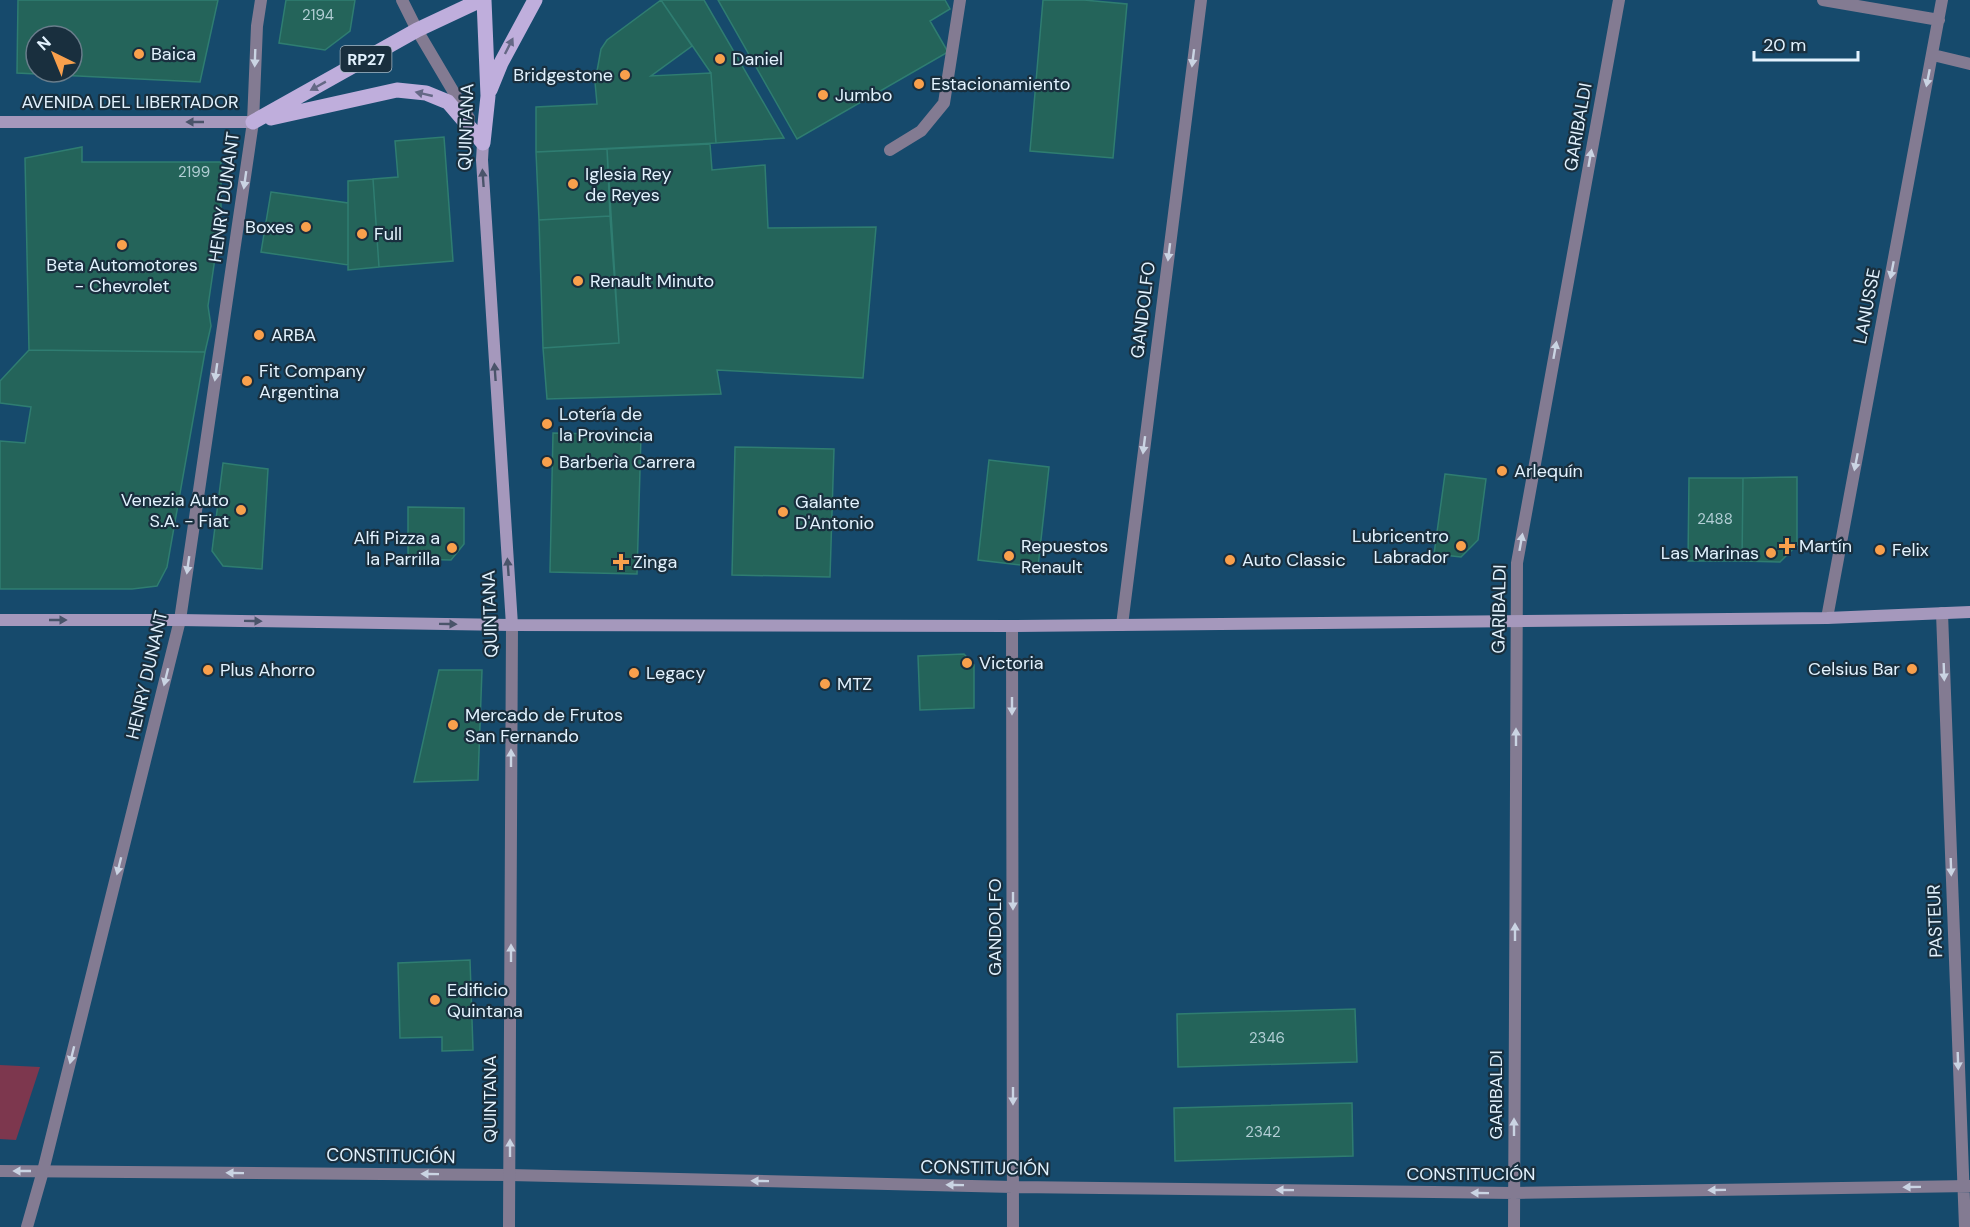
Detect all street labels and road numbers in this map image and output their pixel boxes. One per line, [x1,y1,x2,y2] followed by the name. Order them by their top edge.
[340,46,392,72] road number: RP27
[1558,81,1598,173] street label: GARIBALDI
[452,83,480,171] street label: QUINTANA
[21,90,239,114] street label: AVENIDA DEL LIBERTADOR
[203,130,245,264] street label: HENRY DUNANT
[1125,260,1161,360] street label: GANDOLFO
[1848,266,1886,346] street label: LANUSSE
[1486,564,1512,654] street label: GARIBALDI
[476,570,504,658] street label: QUINTANA
[121,608,173,742] street label: HENRY DUNANT
[983,878,1007,976] street label: GANDOLFO
[1922,884,1948,958] street label: PASTEUR
[1484,1050,1508,1140] street label: GARIBALDI
[478,1055,502,1143] street label: QUINTANA
[326,1143,456,1169] street label: CONSTITUCIÓN
[920,1155,1050,1181] street label: CONSTITUCIÓN
[1406,1162,1536,1186] street label: CONSTITUCIÓN

